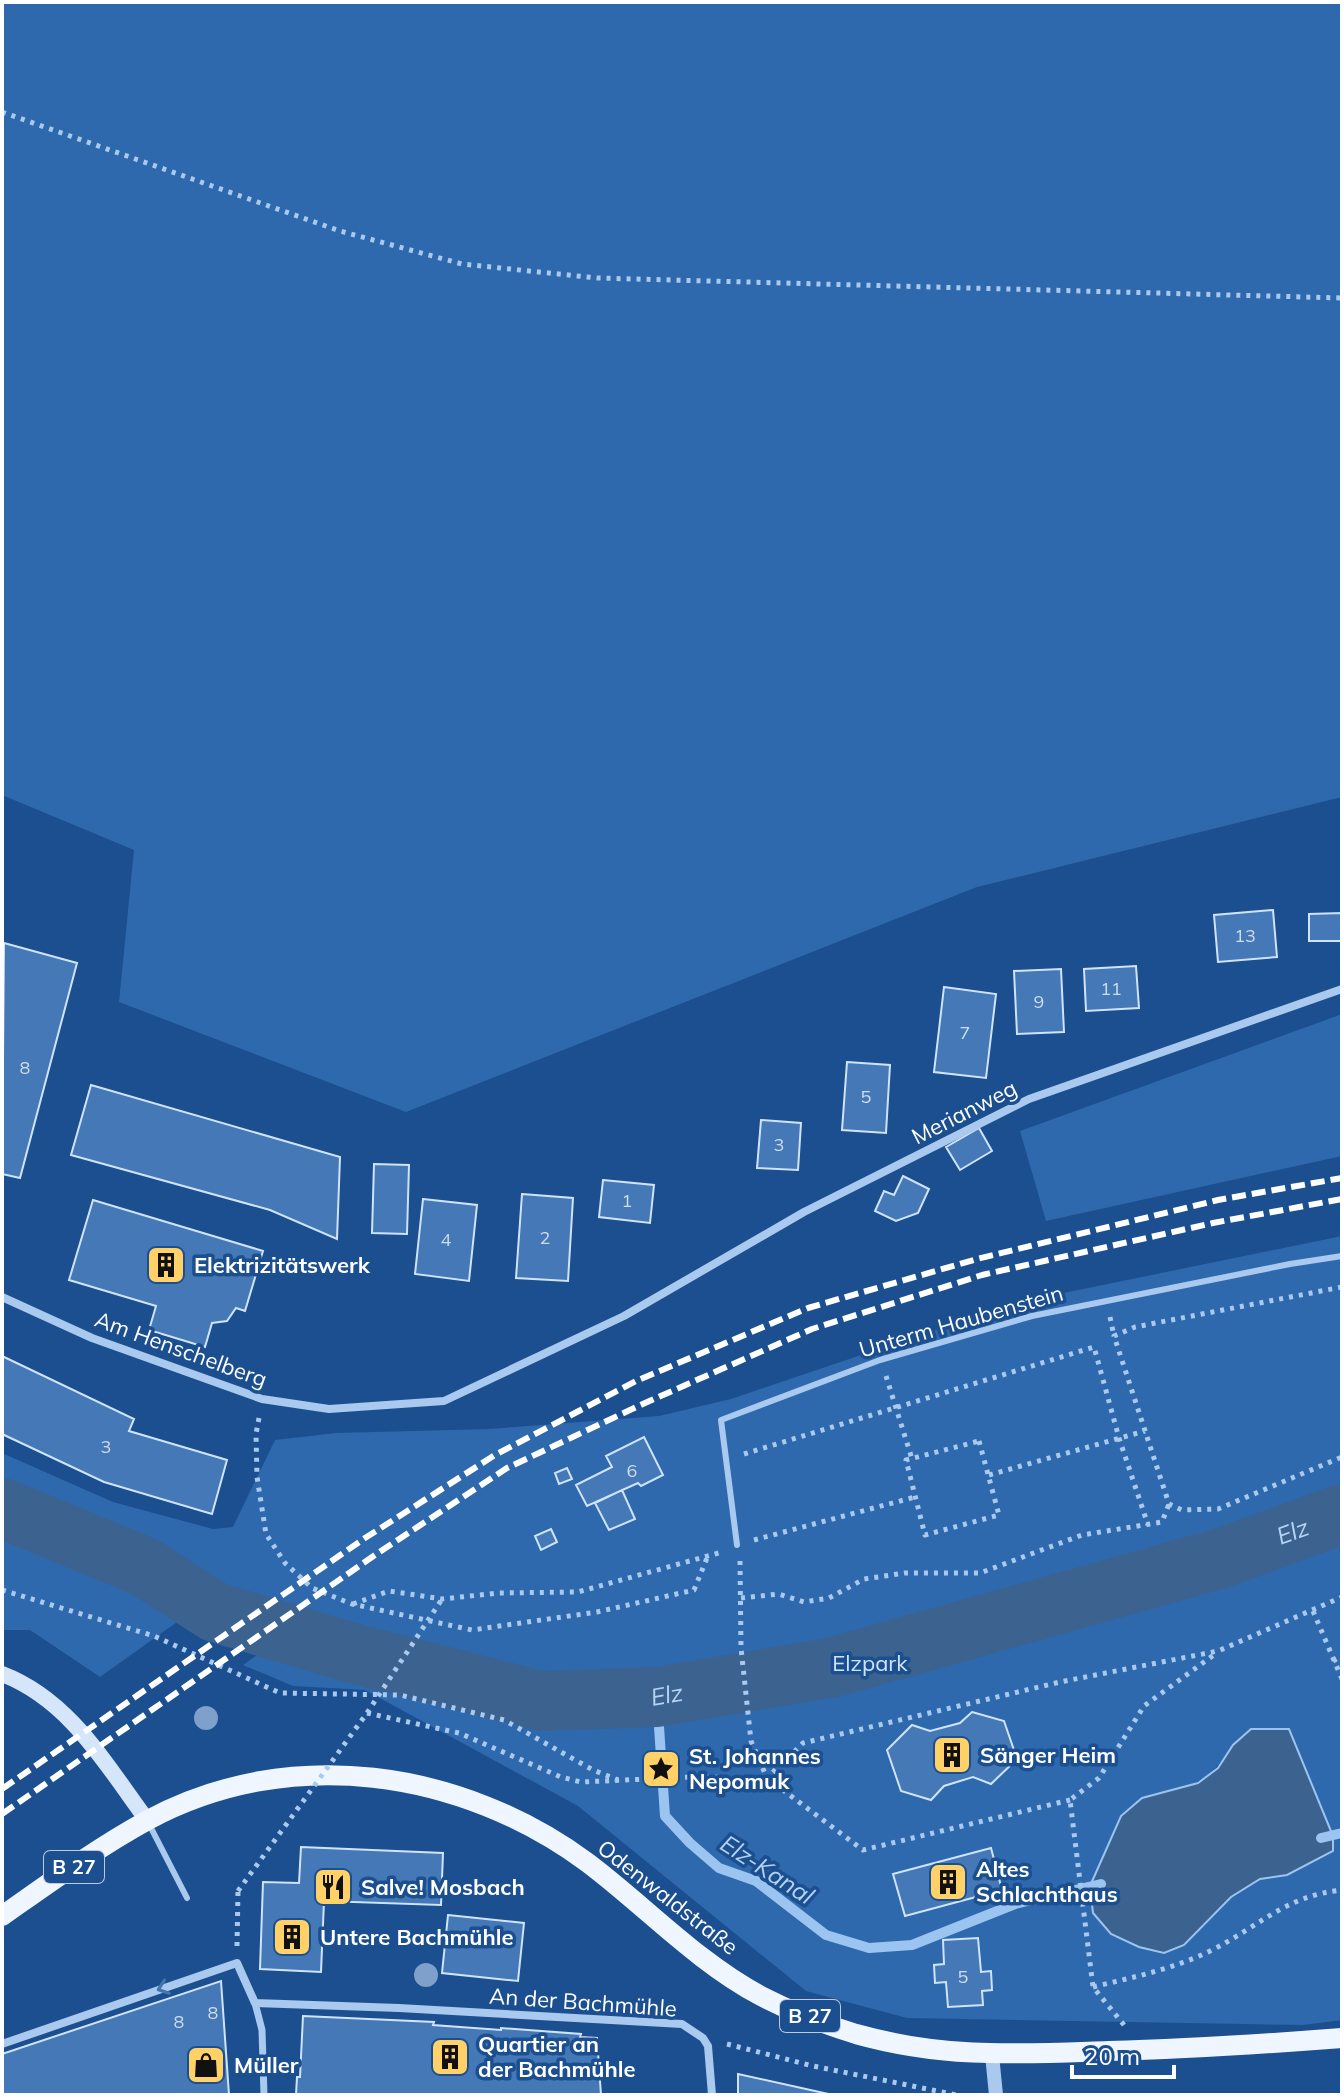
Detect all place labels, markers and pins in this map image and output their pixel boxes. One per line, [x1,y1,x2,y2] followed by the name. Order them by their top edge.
[145,1244,187,1286] building icon: Elektrizitätswerk
[194,1251,371,1279] place label: Elektrizitätswerk
[931,1734,973,1776] building icon: Sänger Heim
[980,1741,1116,1769] place label: Sänger Heim
[689,1742,821,1795] place label: St. Johannes Nepomuk
[640,1748,682,1790] place icon: St. Johannes Nepomuk
[976,1855,1118,1908] place label: Altes Schlachthaus
[927,1861,969,1903] building icon: Altes Schlachthaus
[312,1866,354,1908] restaurant icon: Salve! Mosbach
[361,1873,525,1901] place label: Salve! Mosbach
[271,1916,313,1958] building icon: Untere Bachmühle
[320,1923,514,1951] place label: Untere Bachmühle
[478,2030,636,2083] place label: Quartier an der Bachmühle
[429,2036,471,2078] building icon: Quartier an der Bachmühle
[185,2044,227,2086] shop icon: Müller
[234,2051,299,2079] place label: Müller

